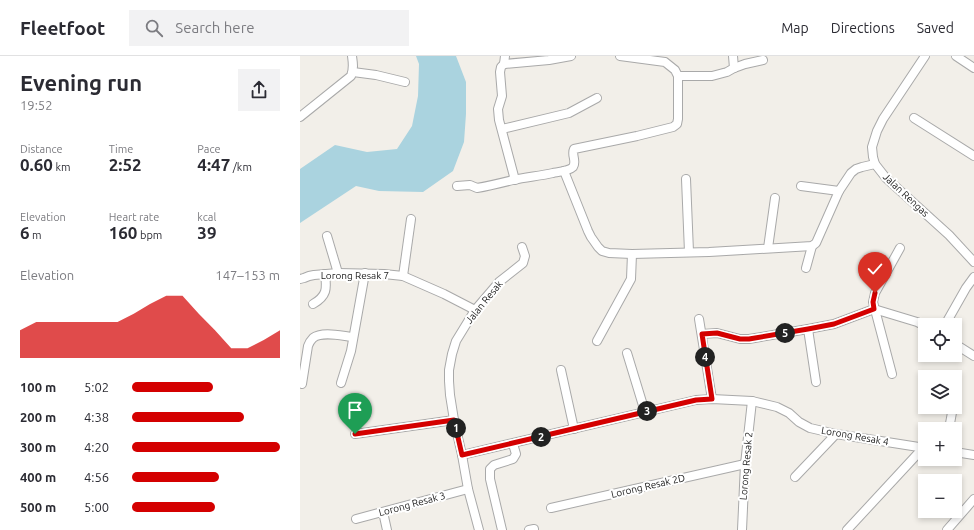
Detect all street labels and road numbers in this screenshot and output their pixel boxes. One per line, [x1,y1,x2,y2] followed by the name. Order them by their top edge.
[881,171,931,219] street label: Jalan Rengas
[321,270,389,281] street label: Lorong Resak 7
[463,278,505,326] street label: Jalan Resak
[820,425,890,447] street label: Lorong Resak 4
[738,431,754,501] street label: Lorong Resak 2
[610,472,686,500] street label: Lorong Resak 2D
[377,490,447,518] street label: Lorong Resak 3

